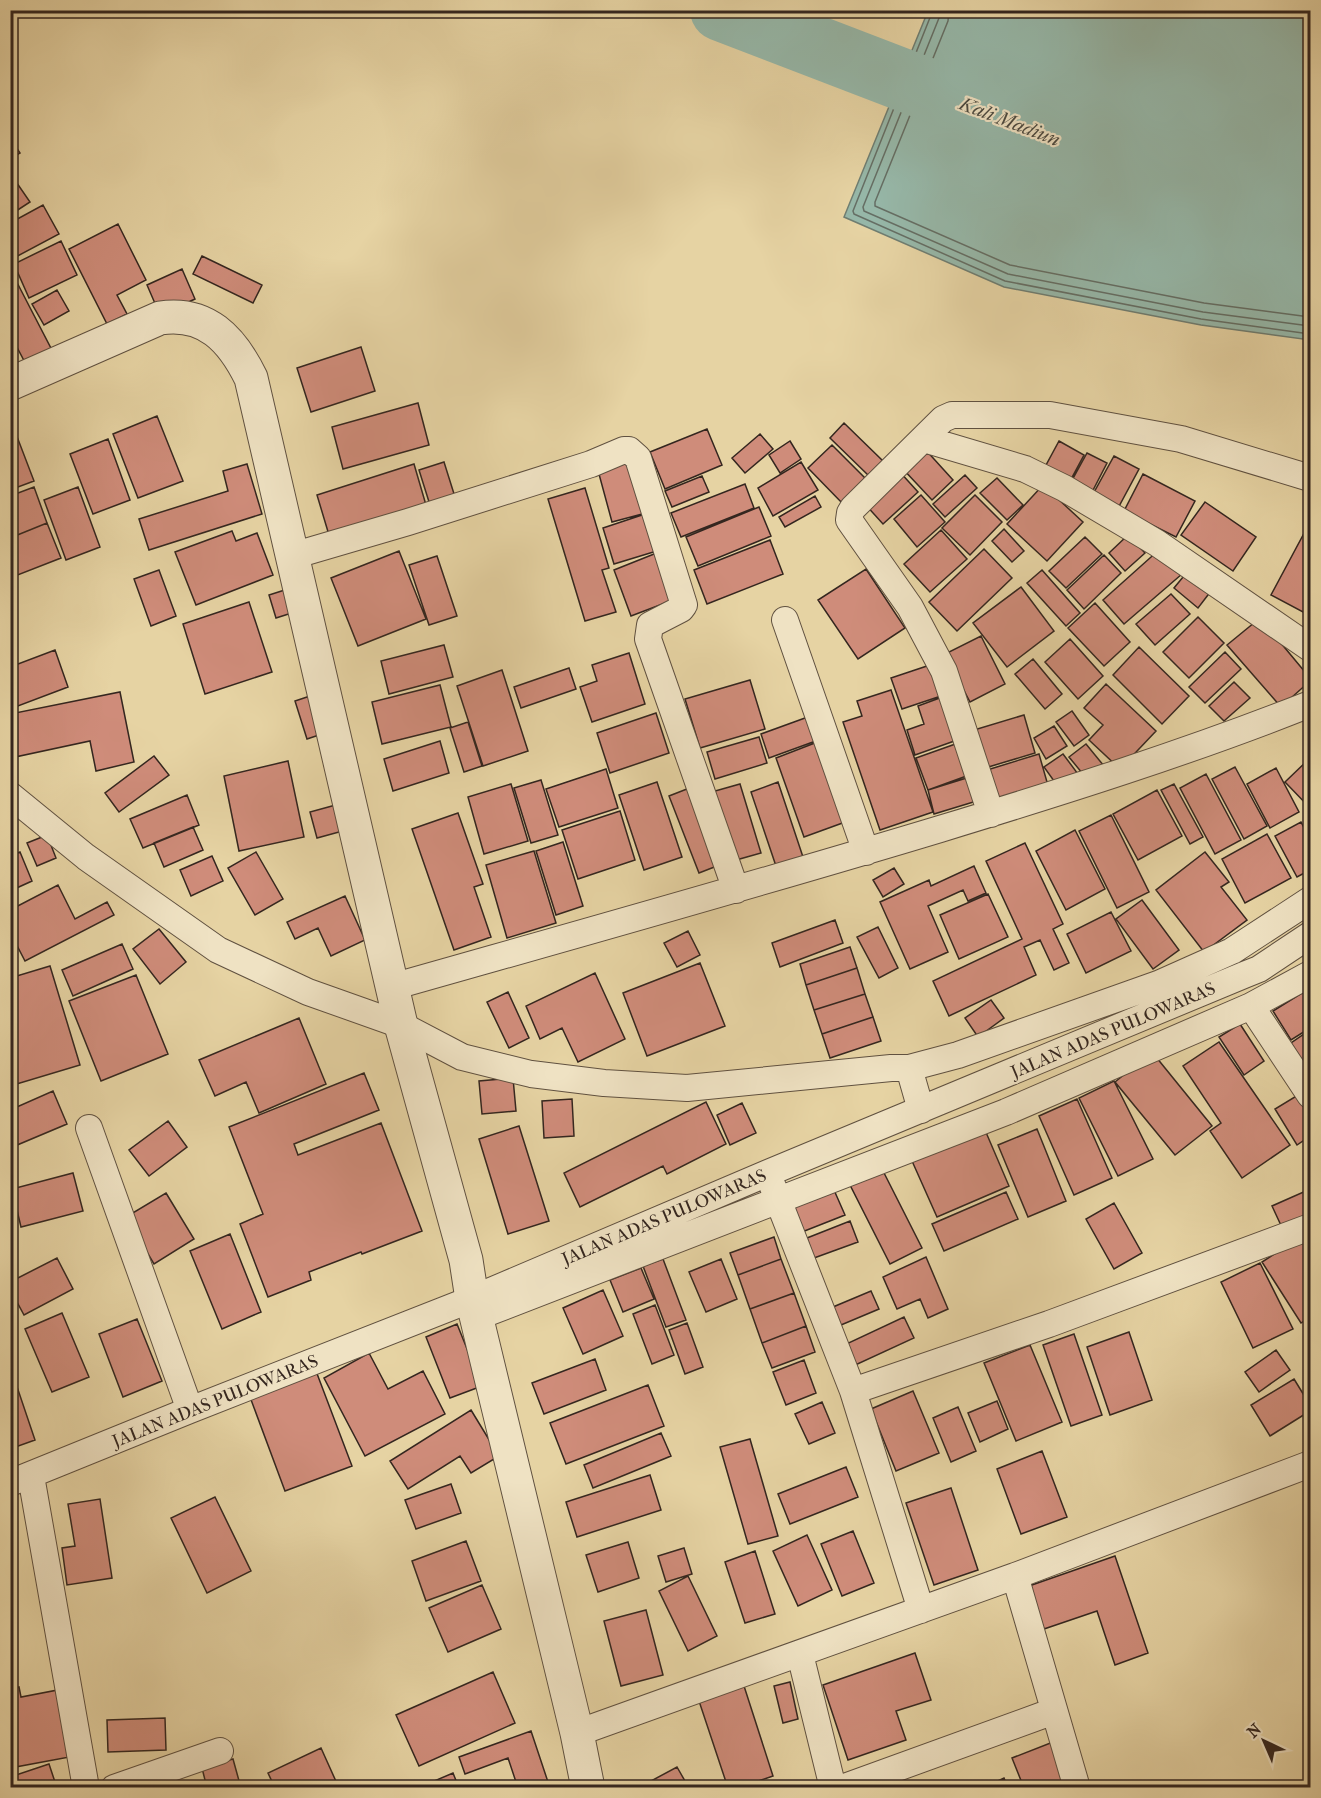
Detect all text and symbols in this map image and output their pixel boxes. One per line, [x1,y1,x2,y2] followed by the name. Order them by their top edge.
[954,91,1063,151] water label: Kali Madiun
[1006,978,1219,1084] street label: JALAN ADAS PULOWARAS
[557,1165,770,1271] street label: JALAN ADAS PULOWARAS
[107,1350,321,1453] street label: JALAN ADAS PULOWARAS
[1234,1711,1294,1771] north arrow
[1243,1719,1266,1742] text: N

